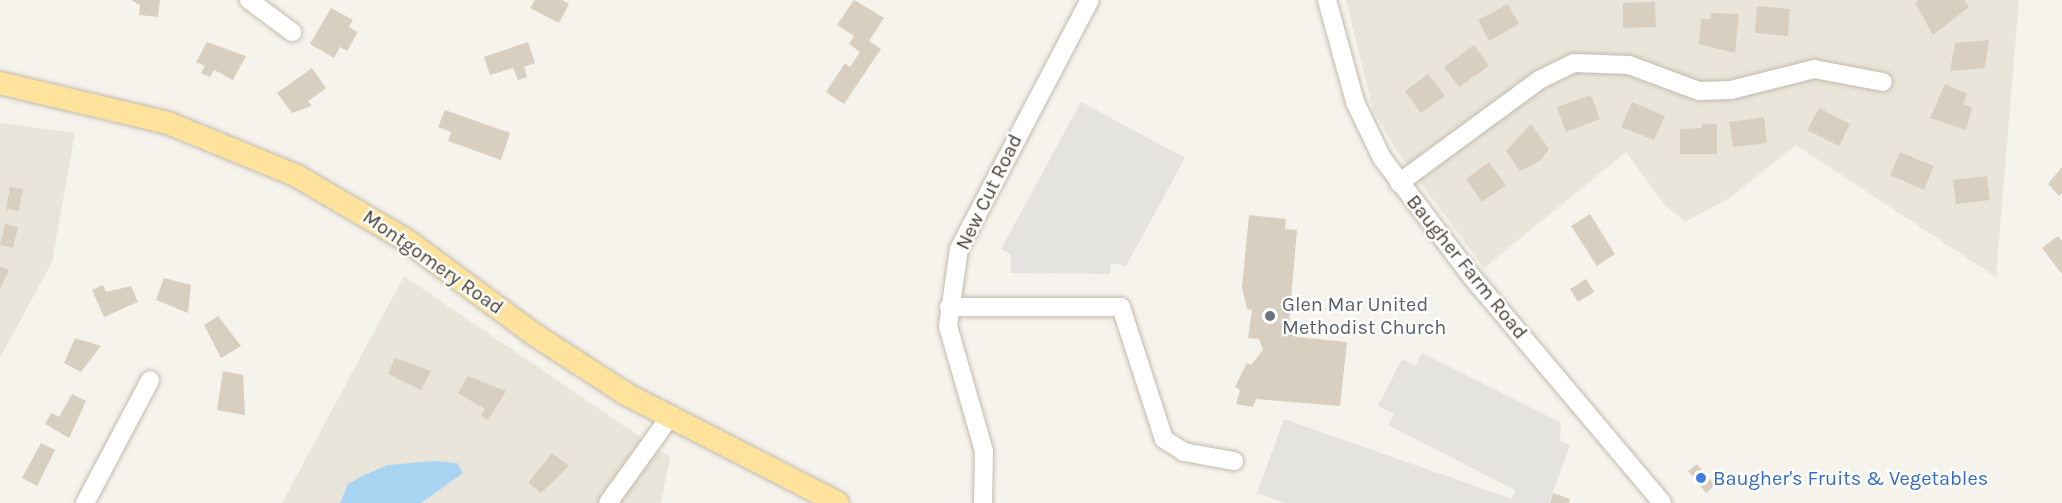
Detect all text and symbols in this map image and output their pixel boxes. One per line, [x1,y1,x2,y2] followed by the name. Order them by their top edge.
[951,130,1027,254] street label: New Cut Road
[1401,190,1533,344] street label: Baugher Farm Road
[358,205,508,319] street label: Montgomery Road
[1282,292,1446,339] place label: Glen Mar United Methodist Church
[1263,309,1277,323] marker: Glen Mar United Methodist Church
[1713,466,1988,490] place label: Baugher's Fruits & Vegetables
[1694,471,1708,485] marker: Baugher's Fruits & Vegetables

